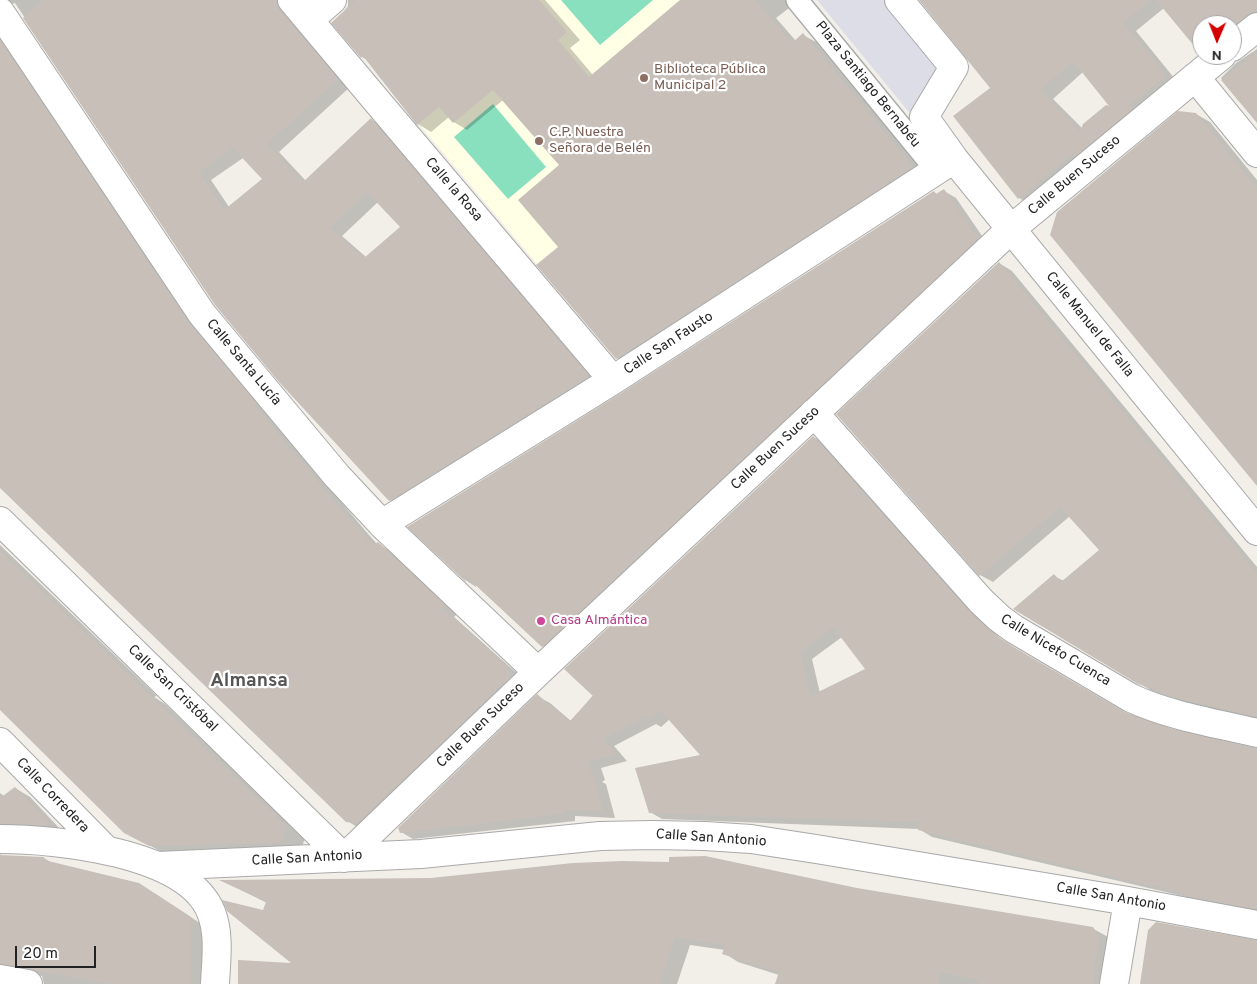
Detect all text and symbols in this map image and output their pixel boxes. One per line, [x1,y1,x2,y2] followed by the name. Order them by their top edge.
[1192,15,1242,65] north arrow
[811,19,923,151] street label: Plaza Santiago Bernabéu
[1212,46,1222,63] text: N
[654,62,766,94] place label: Biblioteca Pública Municipal 2
[638,72,650,84] marker: Biblioteca Pública Municipal 2
[549,125,651,158] place label: C.P. Nuestra Señora de Belén
[1025,132,1125,220] street label: Calle Buen Suceso
[533,135,545,147] marker: C.P. Nuestra Señora de Belén
[421,155,485,225] street label: Calle la Rosa
[1041,269,1137,381] street label: Calle Manuel de Falla
[621,309,717,379] street label: Calle San Fausto
[202,316,284,410] street label: Calle Santa Lucía
[728,404,824,494] street label: Calle Buen Suceso
[997,611,1113,691] street label: Calle Niceto Cuenca
[551,613,647,629] place label: Casa Almántica
[535,615,547,627] marker: Casa Almántica
[124,642,220,736] street label: Calle San Cristóbal
[210,671,288,693] district label: Almansa
[434,680,528,772] street label: Calle Buen Suceso
[12,755,92,837] street label: Calle Corredera
[655,827,767,851] street label: Calle San Antonio
[251,848,363,870] street label: Calle San Antonio
[1055,880,1167,916] street label: Calle San Antonio
[18,936,99,968] scale bar
[23,945,58,964] text: 20 m

